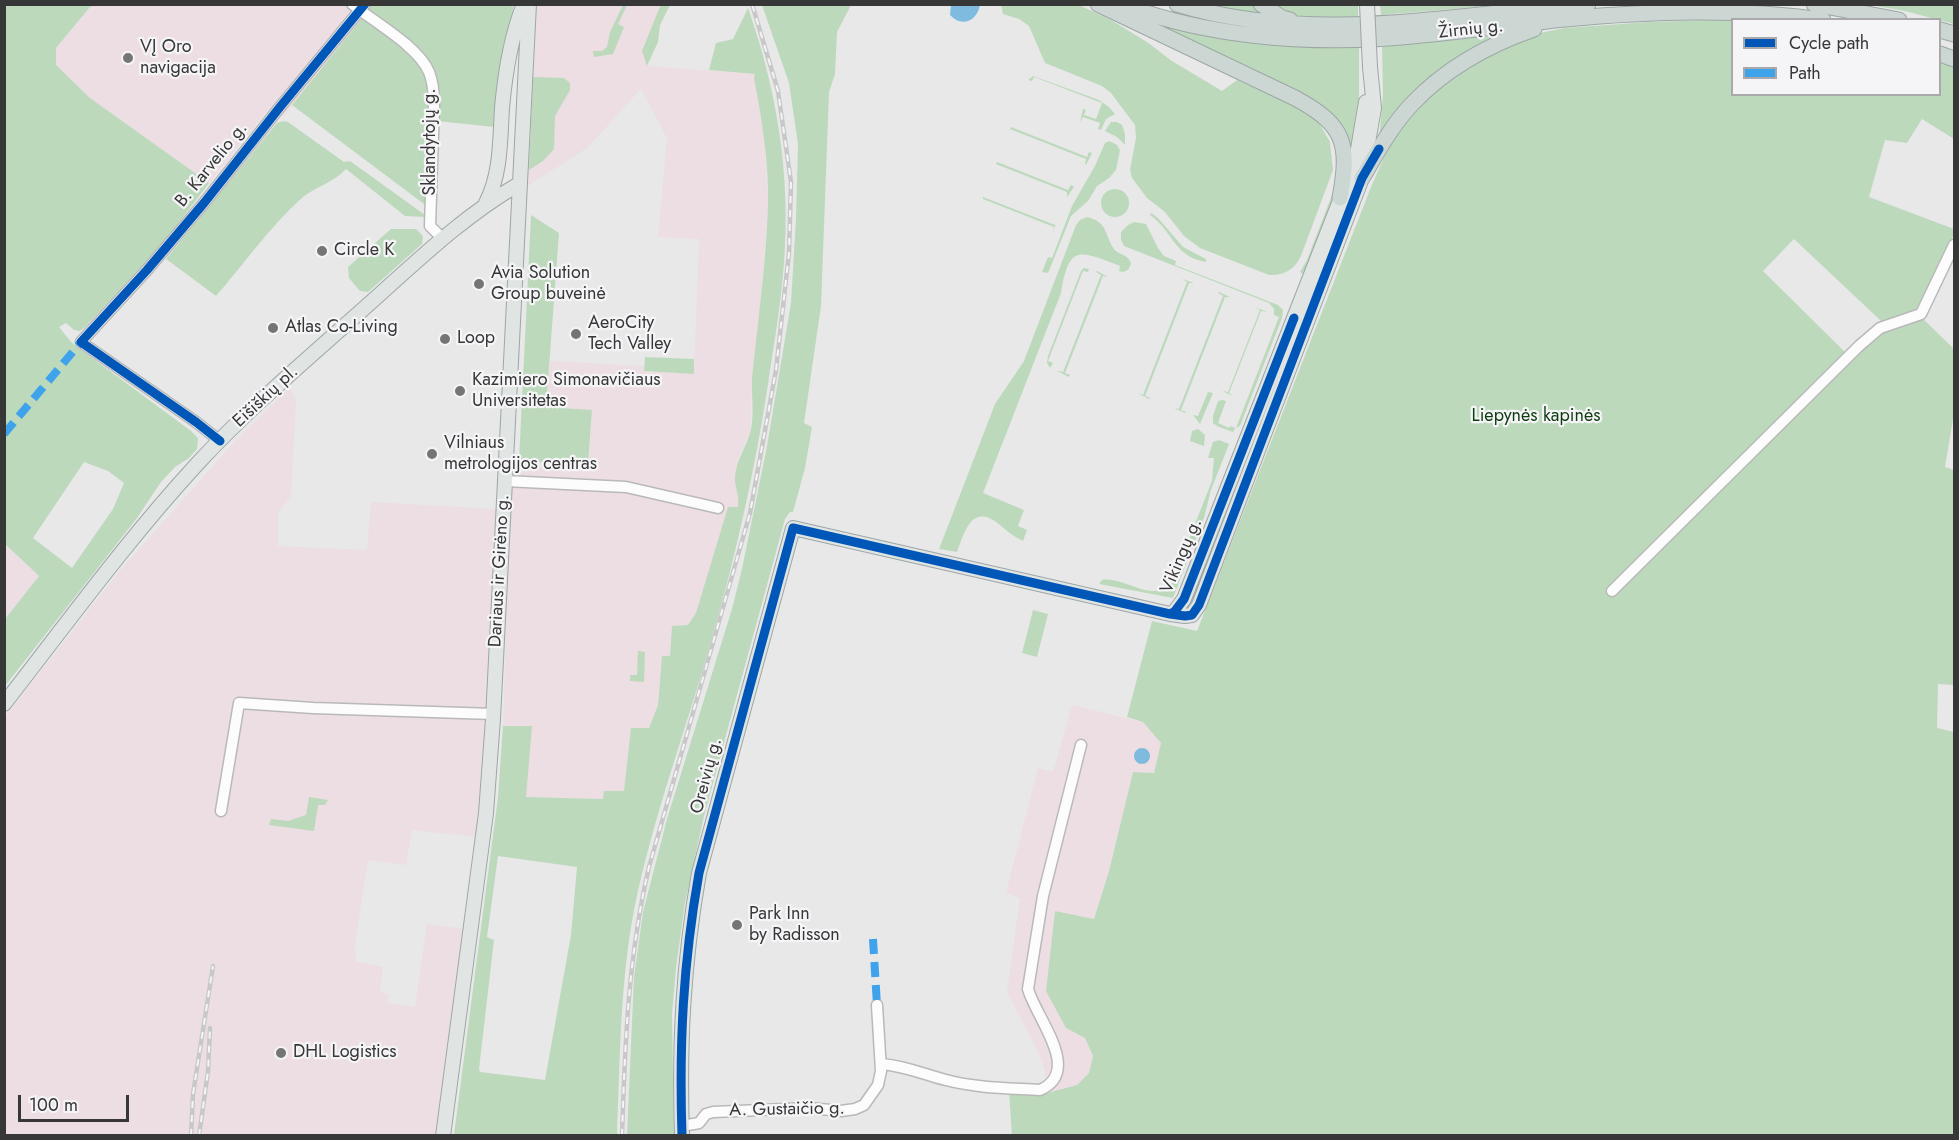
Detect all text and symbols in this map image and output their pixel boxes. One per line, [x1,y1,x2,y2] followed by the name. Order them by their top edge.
[1437,16,1505,44] street label: Žirnių g.
[1731,18,1941,96] legend
[1789,30,1869,56] text: Cycle path
[140,37,216,80] place label: VĮ Oro navigacija
[121,51,135,65] marker: VĮ Oro navigacija
[1789,60,1821,86] text: Path
[420,88,442,196] street label: Sklandytojų g.
[171,118,253,212] street label: B. Karvelio g.
[334,240,394,262] place label: Circle K
[315,244,329,258] marker: Circle K
[491,263,606,306] place label: Avia Solution Group buveinė
[472,277,486,291] marker: Avia Solution Group buveinė
[588,313,671,356] place label: AeroCity Tech Valley
[285,317,398,339] place label: Atlas Co-Living
[266,321,280,335] marker: Atlas Co-Living
[569,327,583,341] marker: AeroCity Tech Valley
[457,328,495,350] place label: Loop
[438,332,452,346] marker: Loop
[229,361,303,433] street label: Eišiškių pl.
[472,370,661,412] place label: Kazimiero Simonavičiaus Universitetas
[453,384,467,398] marker: Kazimiero Simonavičiaus Universitetas
[1472,406,1600,428] park label: Liepynės kapinės
[444,433,597,476] place label: Vilniaus metrologijos centras
[425,447,439,461] marker: Vilniaus metrologijos centras
[485,494,515,648] street label: Dariaus ir Girėno g.
[1157,515,1207,597] street label: Vikingų g.
[687,736,727,816] street label: Oreivių g.
[749,904,840,946] place label: Park Inn by Radisson
[730,918,744,932] marker: Park Inn by Radisson
[293,1042,397,1064] place label: DHL Logistics
[274,1046,288,1060] marker: DHL Logistics
[21,1083,132,1121] scale bar
[29,1092,78,1118] text: 100 m
[729,1098,845,1122] street label: A. Gustaičio g.

